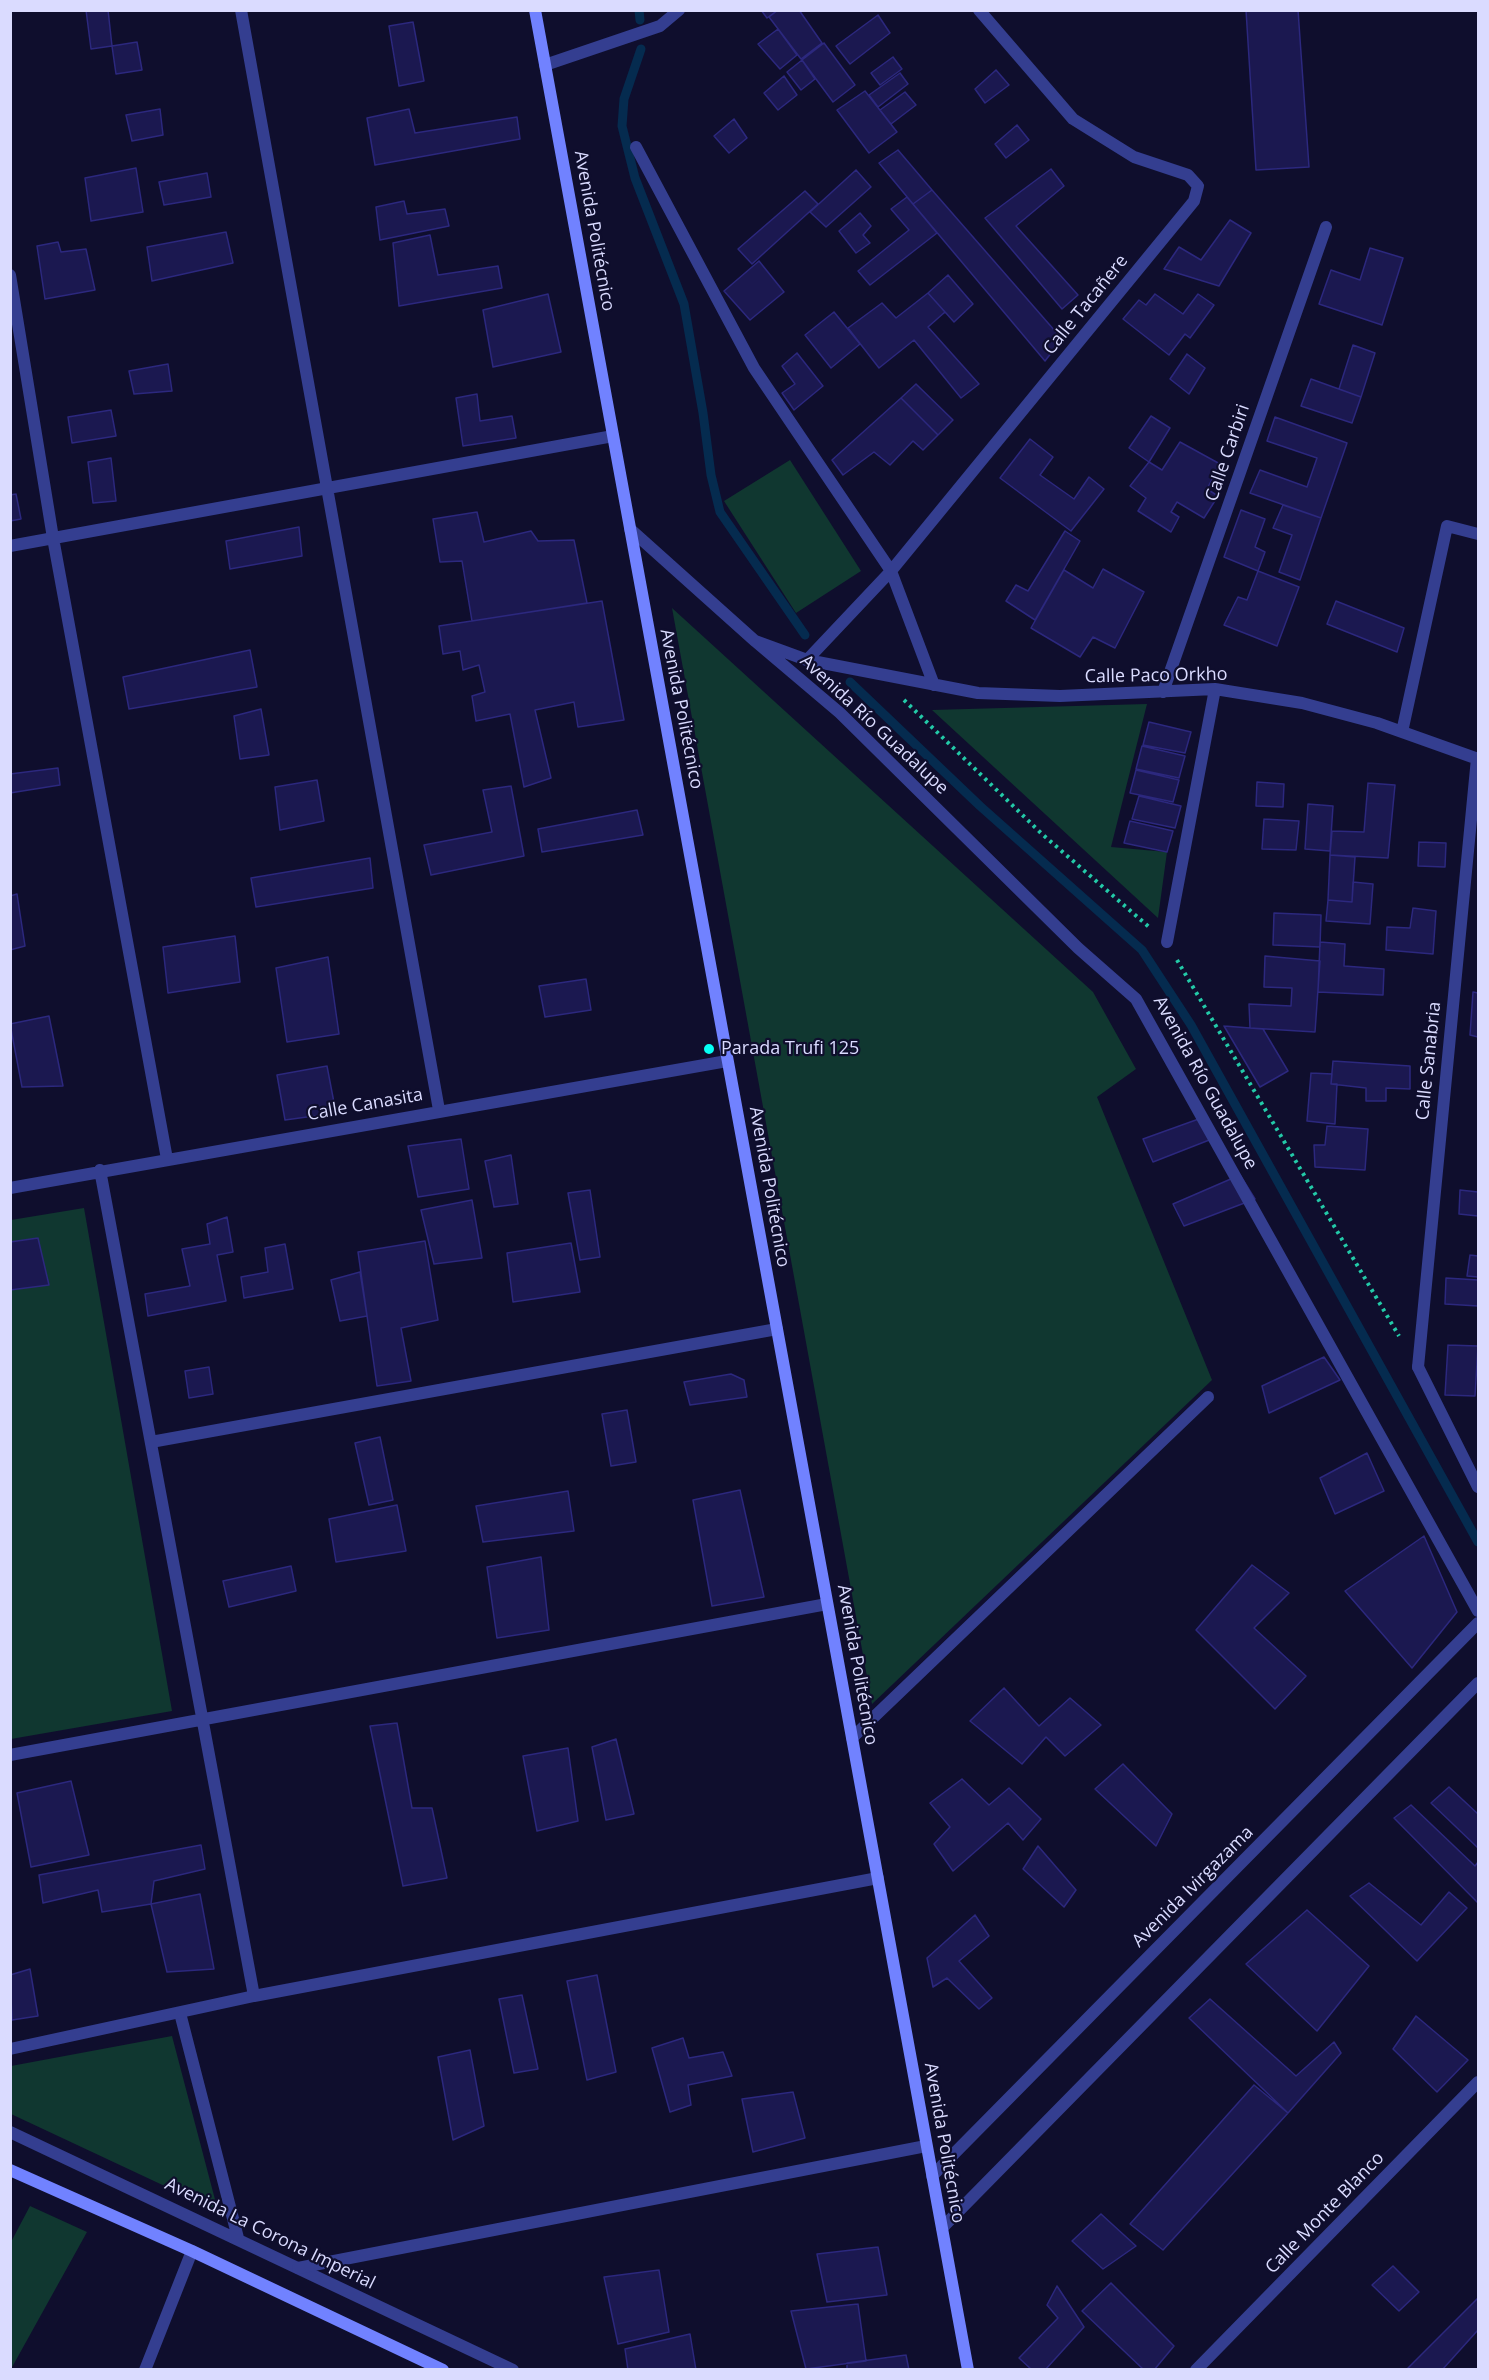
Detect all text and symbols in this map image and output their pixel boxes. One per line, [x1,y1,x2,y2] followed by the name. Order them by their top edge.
[569,149,619,313] street label: Avenida Politécnico
[1039,251,1133,359] street label: Calle Tacañere
[1201,402,1255,504] street label: Calle Carbiri
[655,627,707,791] street label: Avenida Politécnico
[795,651,953,799] street label: Avenida Río Guadalupe
[1084,664,1228,688] street label: Calle Paco Orkho
[1148,993,1262,1173] street label: Avenida Río Guadalupe
[1412,1001,1446,1121] street label: Calle Sanabria
[721,1038,859,1060] place label: Parada Trufi 125
[702,1042,716,1056] marker: Parada Trufi 125
[305,1084,425,1126] street label: Calle Canasita
[744,1105,794,1269] street label: Avenida Politécnico
[832,1583,882,1747] street label: Avenida Politécnico
[1128,1822,1258,1952] street label: Avenida Ivirgazama
[919,2061,969,2225] street label: Avenida Politécnico
[1261,2148,1389,2278] street label: Calle Monte Blanco
[161,2174,379,2294] street label: Avenida La Corona Imperial

